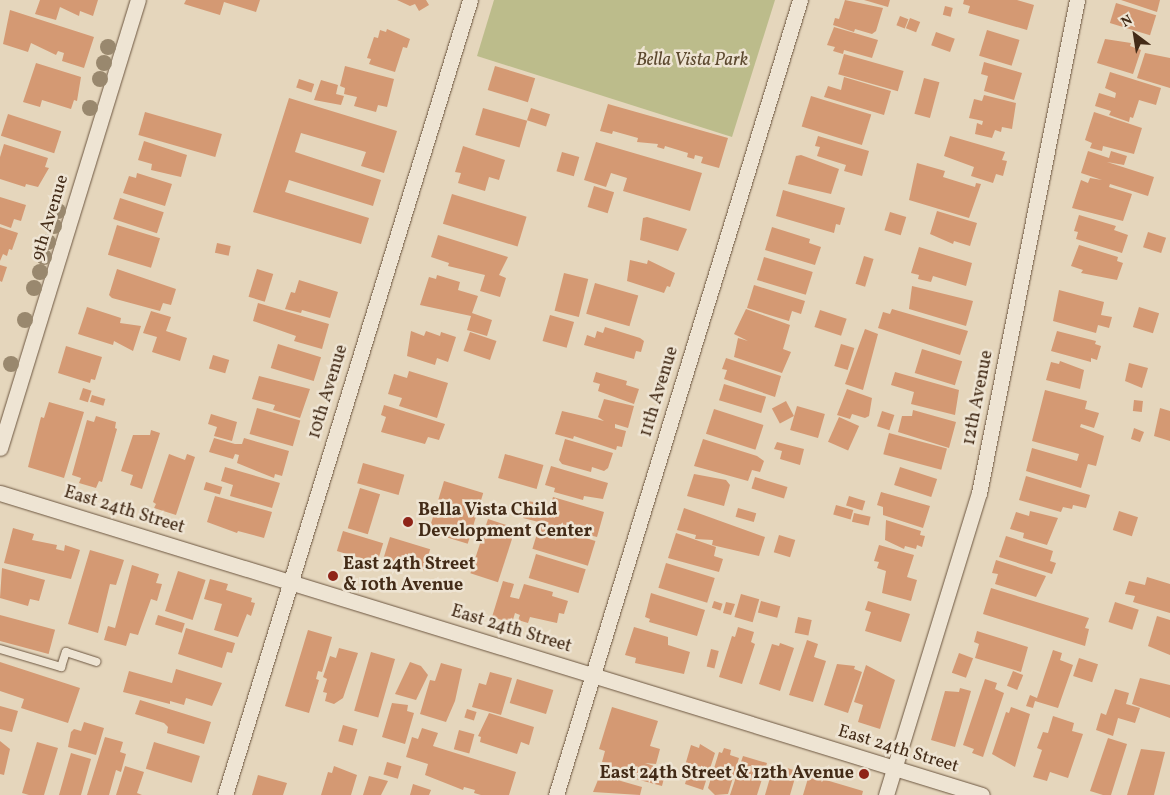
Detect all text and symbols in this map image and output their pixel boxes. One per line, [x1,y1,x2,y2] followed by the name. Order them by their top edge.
[1110,10,1160,60] north arrow
[1118,11,1136,32] text: N
[636,50,748,72] park label: Bella Vista Park
[28,172,74,264] street label: 9th Avenue
[304,342,354,442] street label: 10th Avenue
[636,344,684,440] street label: 11th Avenue
[959,349,999,447] street label: 12th Avenue
[61,482,187,540] street label: East 24th Street
[418,501,592,544] place label: Bella Vista Child Development Center
[402,516,414,528] marker: Bella Vista Child Development Center
[343,555,475,598] place label: East 24th Street & 10th Avenue
[327,570,339,582] marker: East 24th Street & 10th Avenue
[448,601,574,659] street label: East 24th Street
[835,721,961,779] street label: East 24th Street
[600,763,854,785] place label: East 24th Street & 12th Avenue
[858,768,870,780] marker: East 24th Street & 12th Avenue

